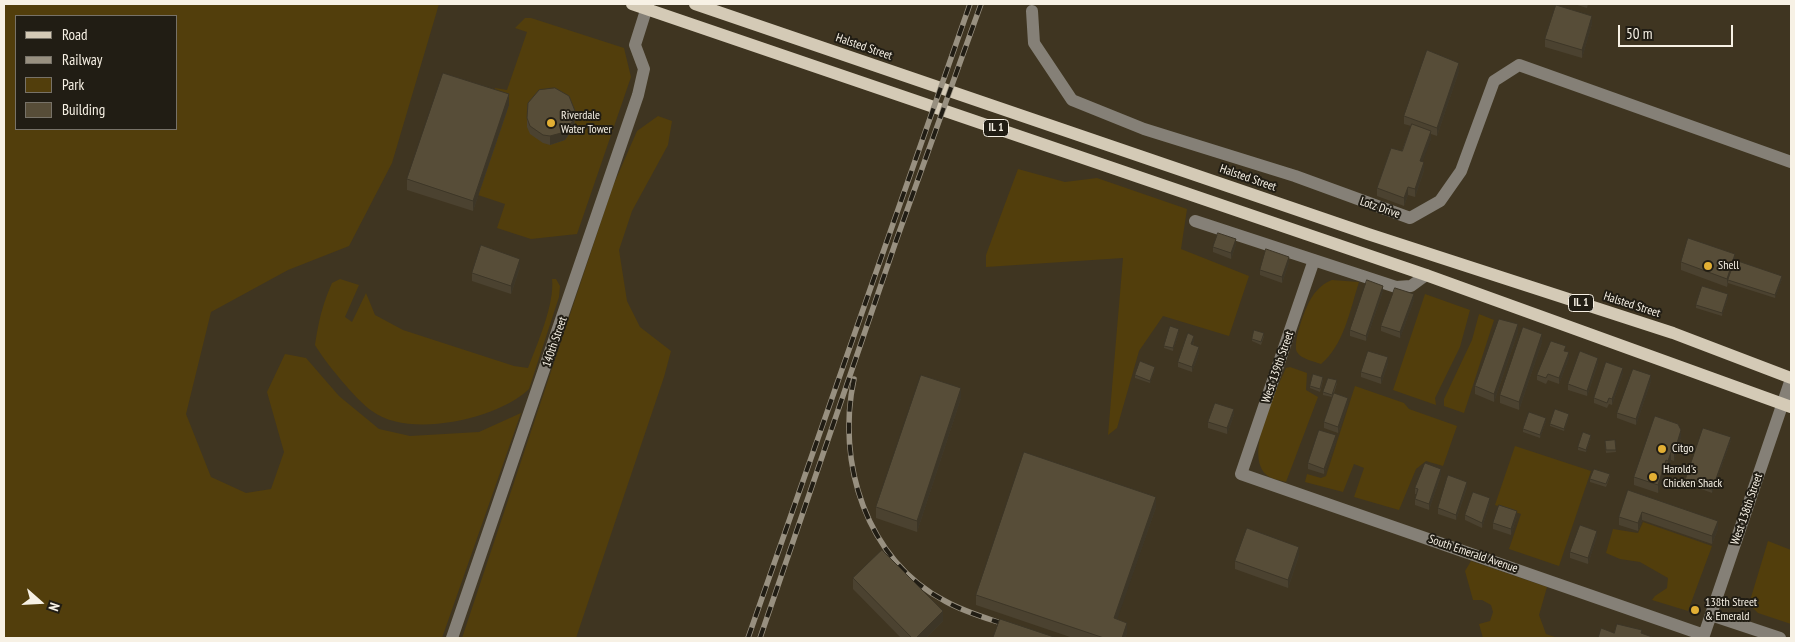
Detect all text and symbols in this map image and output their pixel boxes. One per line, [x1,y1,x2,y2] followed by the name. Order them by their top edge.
[15,15,178,130] legend
[1620,15,1735,47] scale bar
[1626,24,1652,43] text: 50 m
[62,25,88,44] text: Road
[834,31,894,63] street label: Halsted Street
[62,50,102,69] text: Railway
[62,75,84,94] text: Park
[62,100,105,119] text: Building
[561,109,612,137] place label: Riverdale Water Tower
[545,117,557,129] marker: Riverdale Water Tower
[984,120,1008,136] road number: IL 1
[1218,162,1278,194] street label: Halsted Street
[1358,194,1402,222] street label: Lotz Drive
[1718,259,1739,273] place label: Shell
[1702,260,1714,272] marker: Shell
[1602,289,1662,321] street label: Halsted Street
[1568,294,1594,312] road number: IL 1
[540,315,570,369] street label: 140th Street
[1259,329,1297,405] street label: West 139th Street
[1672,442,1694,456] place label: Citgo
[1656,443,1668,455] marker: Citgo
[1663,463,1722,491] place label: Harold's Chicken Shack
[1647,471,1659,483] marker: Harold's Chicken Shack
[1728,471,1766,547] street label: West 138th Street
[1426,532,1520,576] street label: South Emerald Avenue
[15,577,65,627] north arrow
[1705,596,1757,624] place label: 138th Street & Emerald
[44,600,64,613] text: N
[1689,604,1701,616] marker: 138th Street & Emerald

